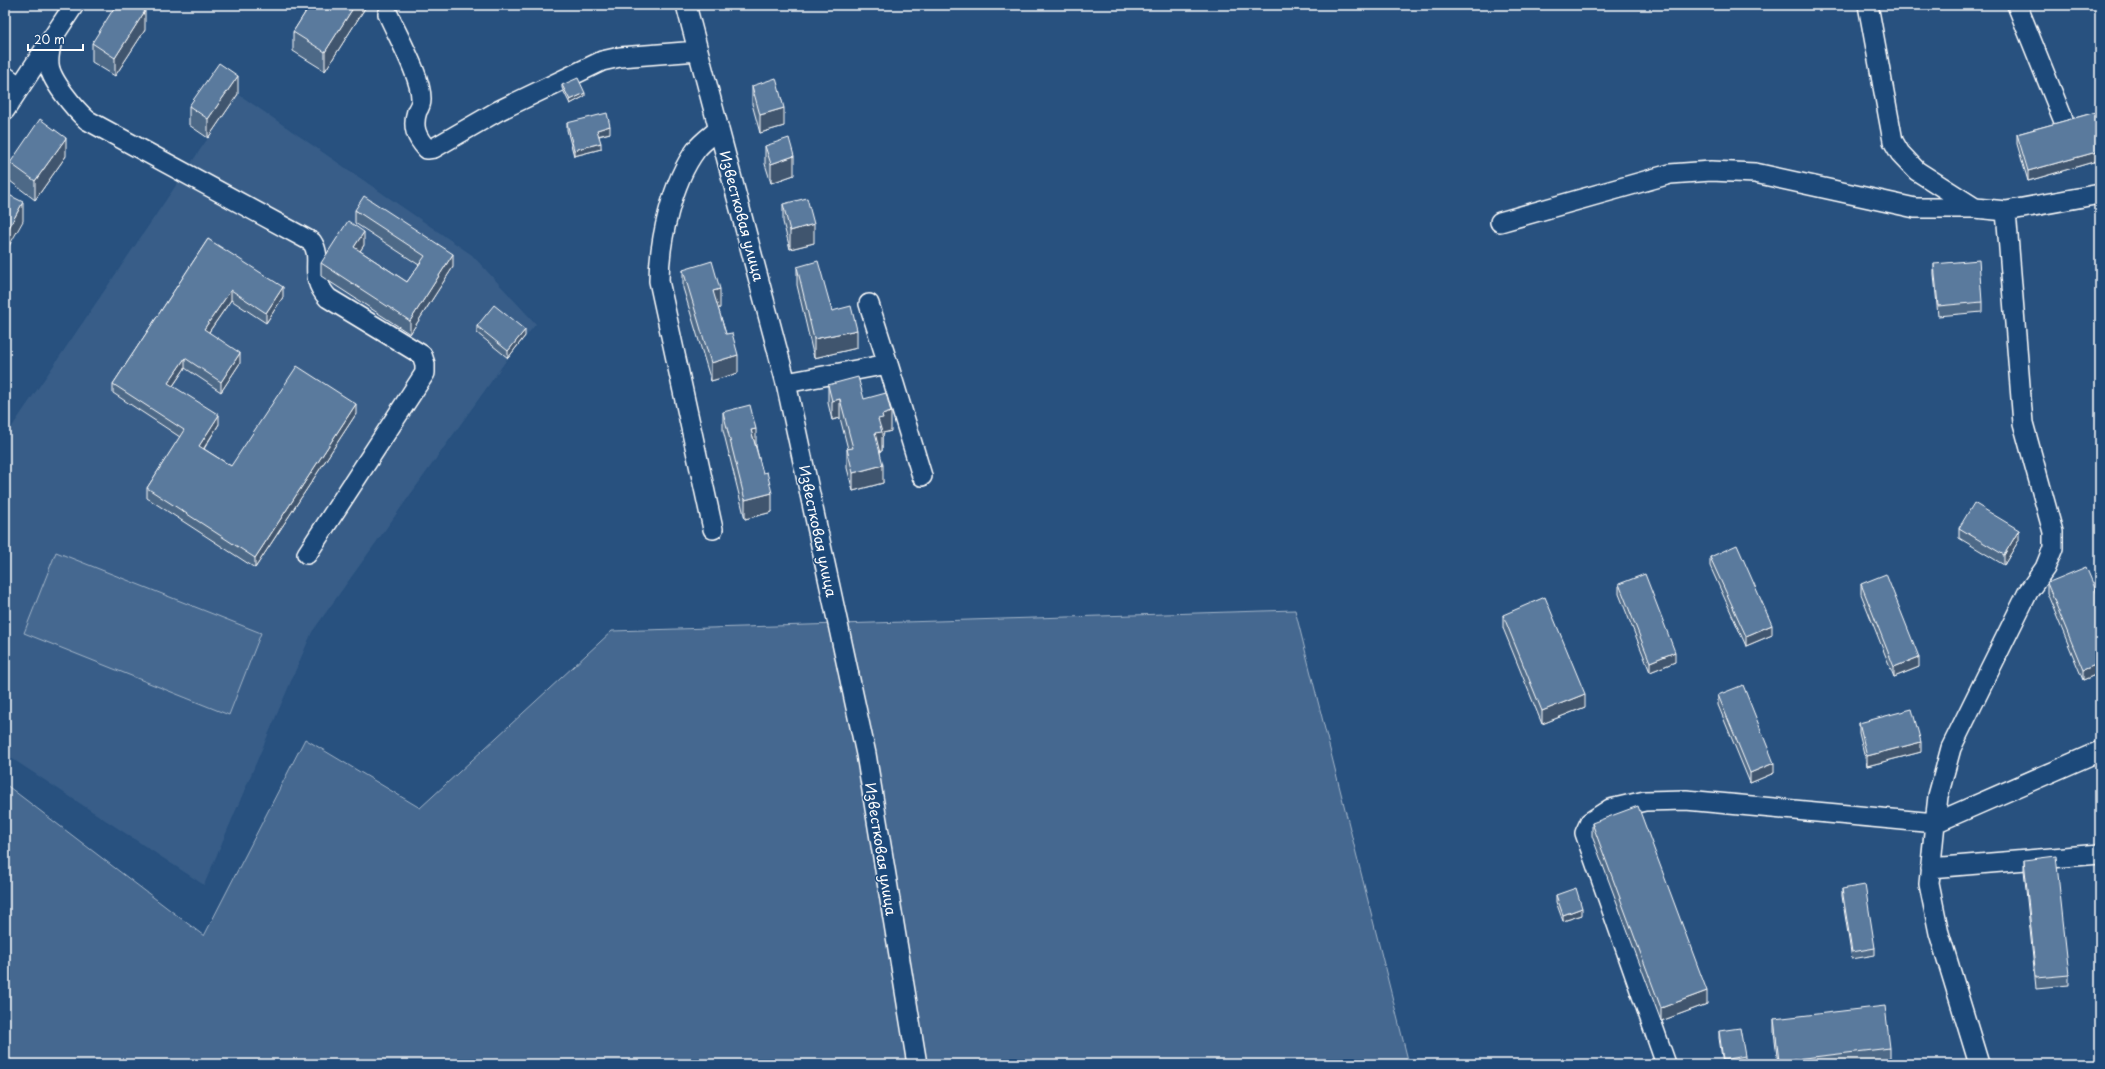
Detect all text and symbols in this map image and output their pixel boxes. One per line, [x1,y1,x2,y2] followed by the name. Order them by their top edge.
[28,26,83,52] scale bar
[34,30,65,48] text: 20 m
[714,148,770,284] street label: Известковая улица
[794,463,842,599] street label: Известковая улица
[860,781,902,917] street label: Известковая улица

